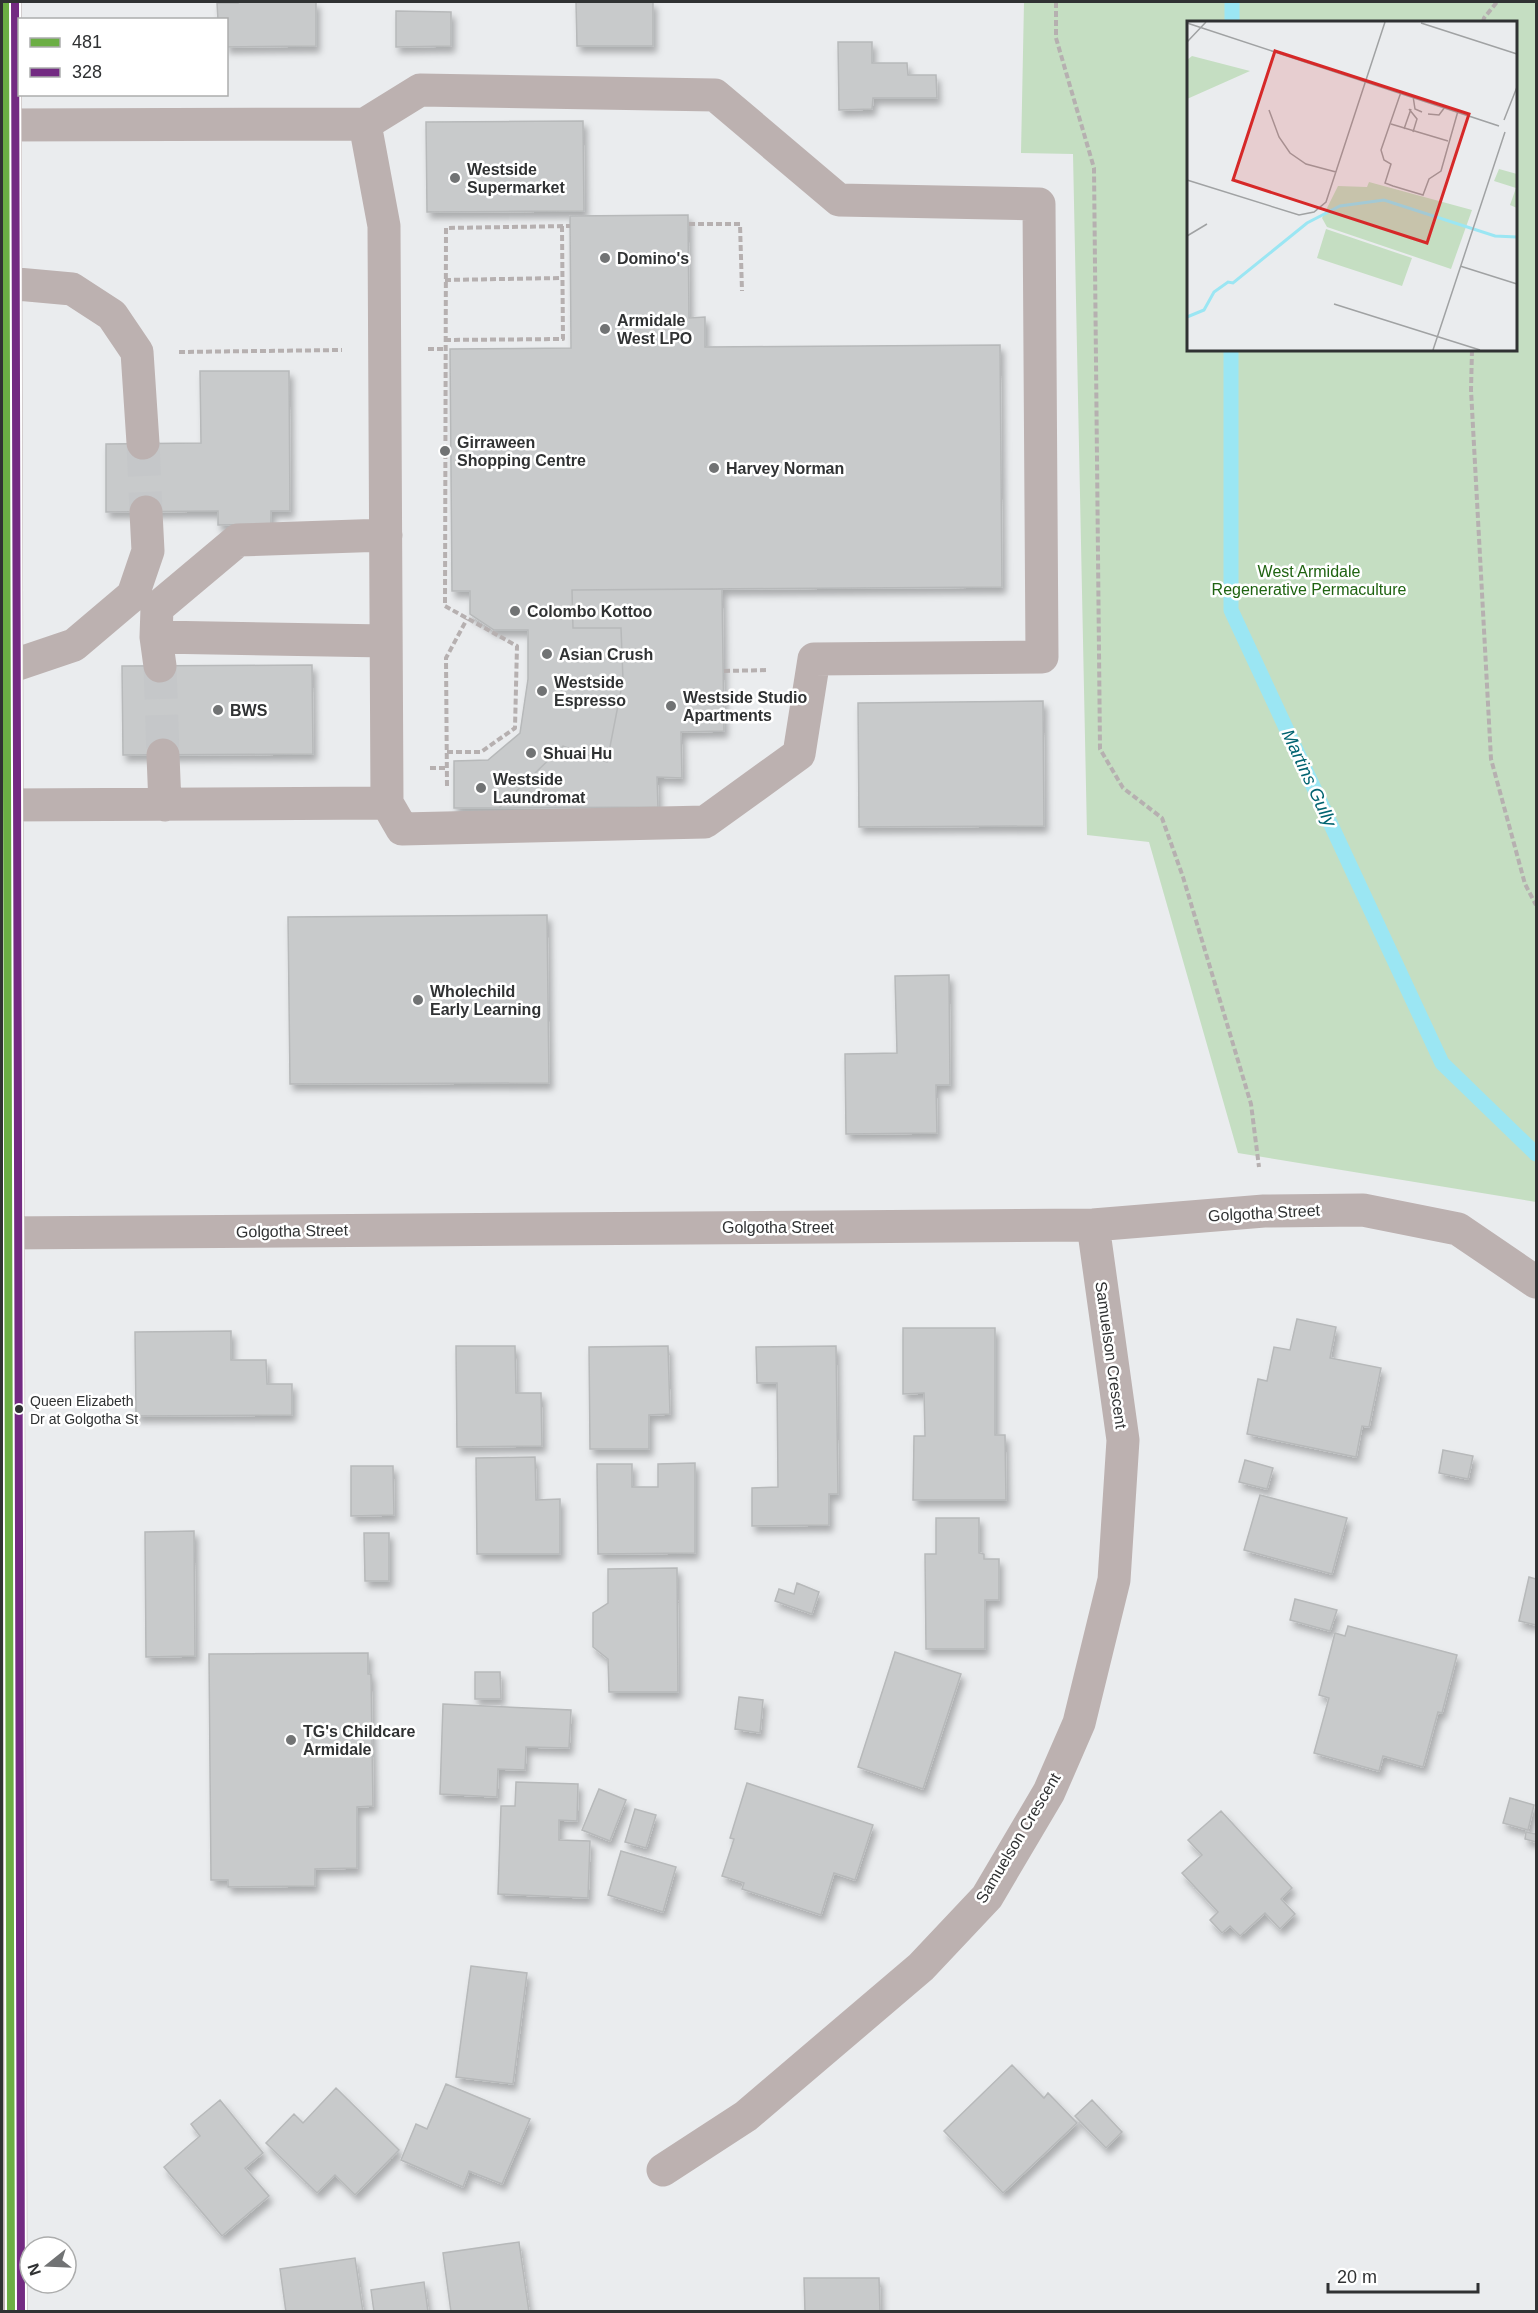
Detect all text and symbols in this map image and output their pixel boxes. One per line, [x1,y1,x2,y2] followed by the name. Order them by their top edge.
[18,18,228,96] legend
[1187,21,1517,351] inset map
[72,32,102,52] text: 481
[72,62,102,82] text: 328
[467,161,565,196] place label: Westside Supermarket
[448,171,462,185] marker: Westside Supermarket
[617,250,689,267] place label: Domino's
[598,251,612,265] marker: Domino's
[617,312,692,347] place label: Armidale West LPO
[598,322,612,336] marker: Armidale West LPO
[457,434,586,469] place label: Girraween Shopping Centre
[438,444,452,458] marker: Girraween Shopping Centre
[726,460,844,477] place label: Harvey Norman
[707,461,721,475] marker: Harvey Norman
[1212,563,1406,598] park label: West Armidale Regenerative Permaculture
[527,603,653,620] place label: Colombo Kottoo
[508,604,522,618] marker: Colombo Kottoo
[559,646,653,663] place label: Asian Crush
[540,647,554,661] marker: Asian Crush
[554,674,626,709] place label: Westside Espresso
[535,684,549,698] marker: Westside Espresso
[683,689,807,724] place label: Westside Studio Apartments
[664,699,678,713] marker: Westside Studio Apartments
[230,702,268,719] place label: BWS
[211,703,225,717] marker: BWS
[1278,726,1341,831] water label: Martins Gully
[543,745,612,762] place label: Shuai Hu
[524,746,538,760] marker: Shuai Hu
[493,771,586,806] place label: Westside Laundromat
[474,781,488,795] marker: Westside Laundromat
[430,983,541,1018] place label: Wholechild Early Learning
[411,993,425,1007] marker: Wholechild Early Learning
[1208,1202,1321,1224] street label: Golgotha Street
[722,1219,835,1236] street label: Golgotha Street
[236,1222,349,1240] street label: Golgotha Street
[1092,1280,1130,1430] street label: Samuelson Crescent
[30,1393,138,1427] place label: Queen Elizabeth Dr at Golgotha St
[13,1403,25,1415] marker: Queen Elizabeth Dr at Golgotha St
[303,1723,415,1758] place label: TG's Childcare Armidale
[284,1733,298,1747] marker: TG's Childcare Armidale
[972,1769,1064,1906] street label: Samuelson Crescent
[18,2235,78,2295] north arrow
[1328,2256,1478,2294] scale bar
[24,2261,44,2278] text: N
[1337,2267,1377,2287] text: 20 m

